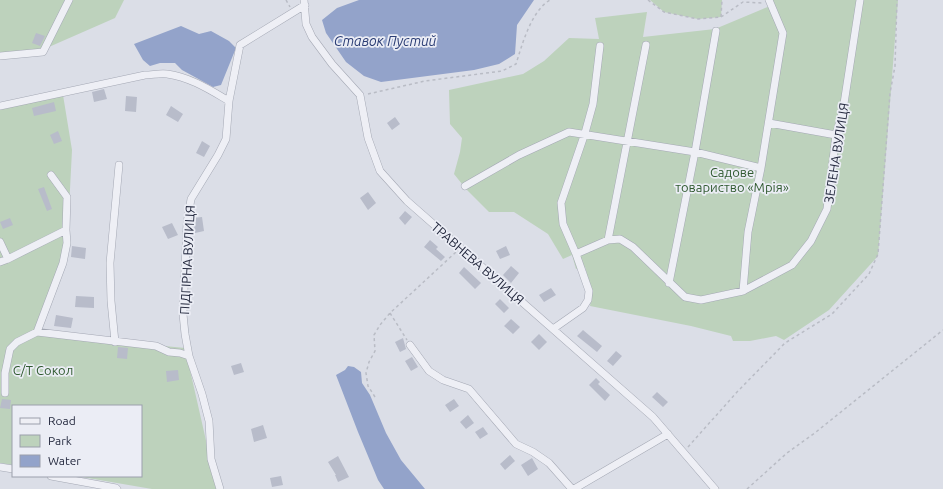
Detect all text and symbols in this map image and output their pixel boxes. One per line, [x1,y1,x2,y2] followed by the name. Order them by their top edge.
[334,33,437,49] water label: Ставок Пустий
[821,102,851,204] street label: ЗЕЛЕНА ВУЛИЦЯ
[675,165,789,194] park label: Садове товариство «Мрія»
[177,205,197,315] street label: ПІДГІРНА ВУЛИЦЯ
[429,219,527,307] street label: ТРАВНЕВА ВУЛИЦЯ
[13,363,73,377] park label: С/Т Сокол
[12,405,142,477] legend
[48,414,76,427] text: Road
[48,434,72,447] text: Park
[48,454,81,467] text: Water

